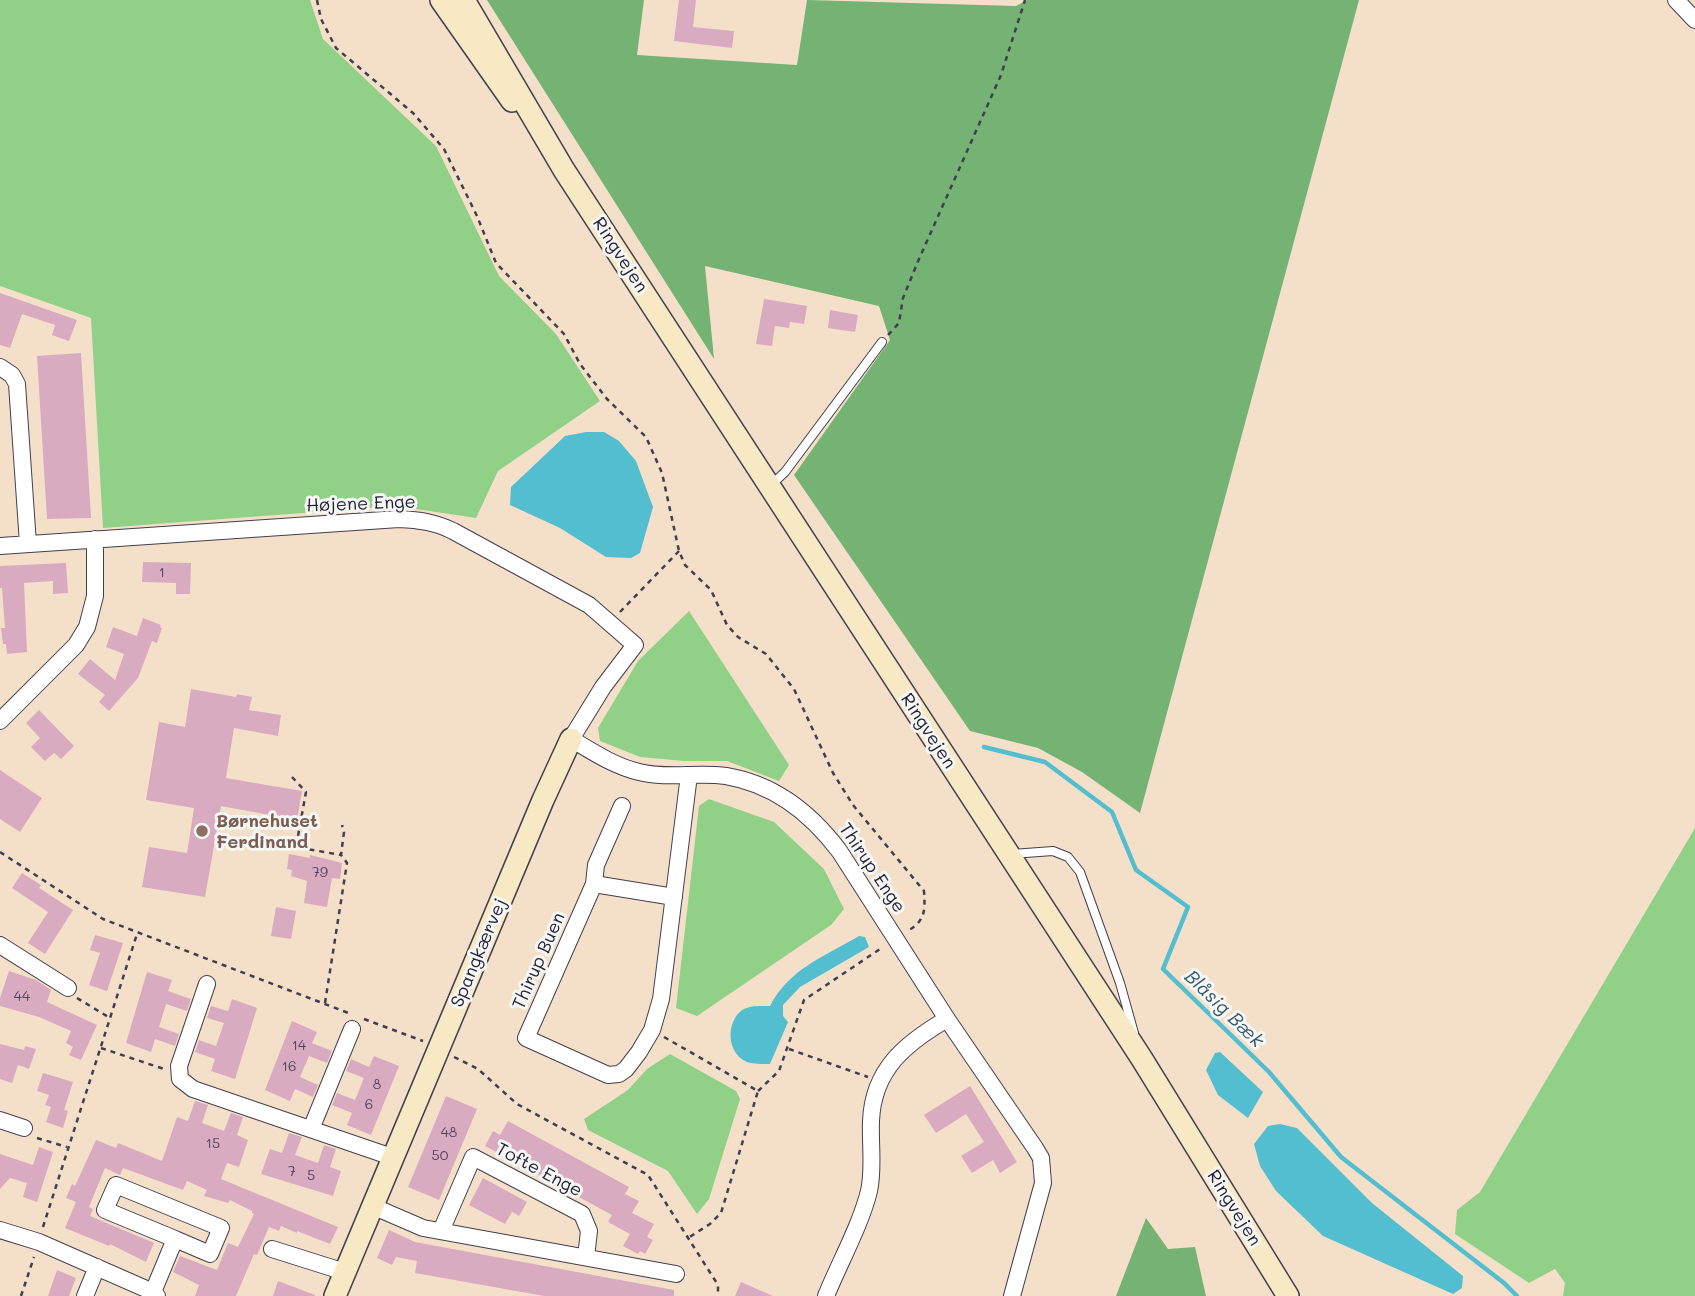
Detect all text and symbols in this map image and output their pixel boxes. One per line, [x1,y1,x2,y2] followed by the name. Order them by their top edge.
[588,213,652,297] street label: Ringvejen
[306,491,416,517] street label: Højene Enge
[159,565,165,581] house number: 1
[896,689,960,773] street label: Ringvejen
[216,810,318,852] place label: Børnehuset Ferdinand
[834,819,910,917] street label: Thirup Enge
[194,823,210,839] marker: Børnehuset Ferdinand
[312,865,328,881] house number: 79
[446,895,512,1011] street label: Spangkærvej
[508,909,570,1013] street label: Thirup Buen
[1180,966,1268,1052] water label: Blåsig Bæk
[14,989,30,1005] house number: 44
[292,1038,306,1054] house number: 14
[282,1059,296,1075] house number: 16
[373,1077,381,1093] house number: 8
[365,1097,373,1113] house number: 6
[441,1125,457,1141] house number: 48
[206,1136,220,1152] house number: 15
[492,1138,586,1202] street label: Tofte Enge
[432,1148,448,1164] house number: 50
[288,1164,296,1180] house number: 7
[1202,1166,1266,1250] street label: Ringvejen
[307,1168,315,1184] house number: 5

